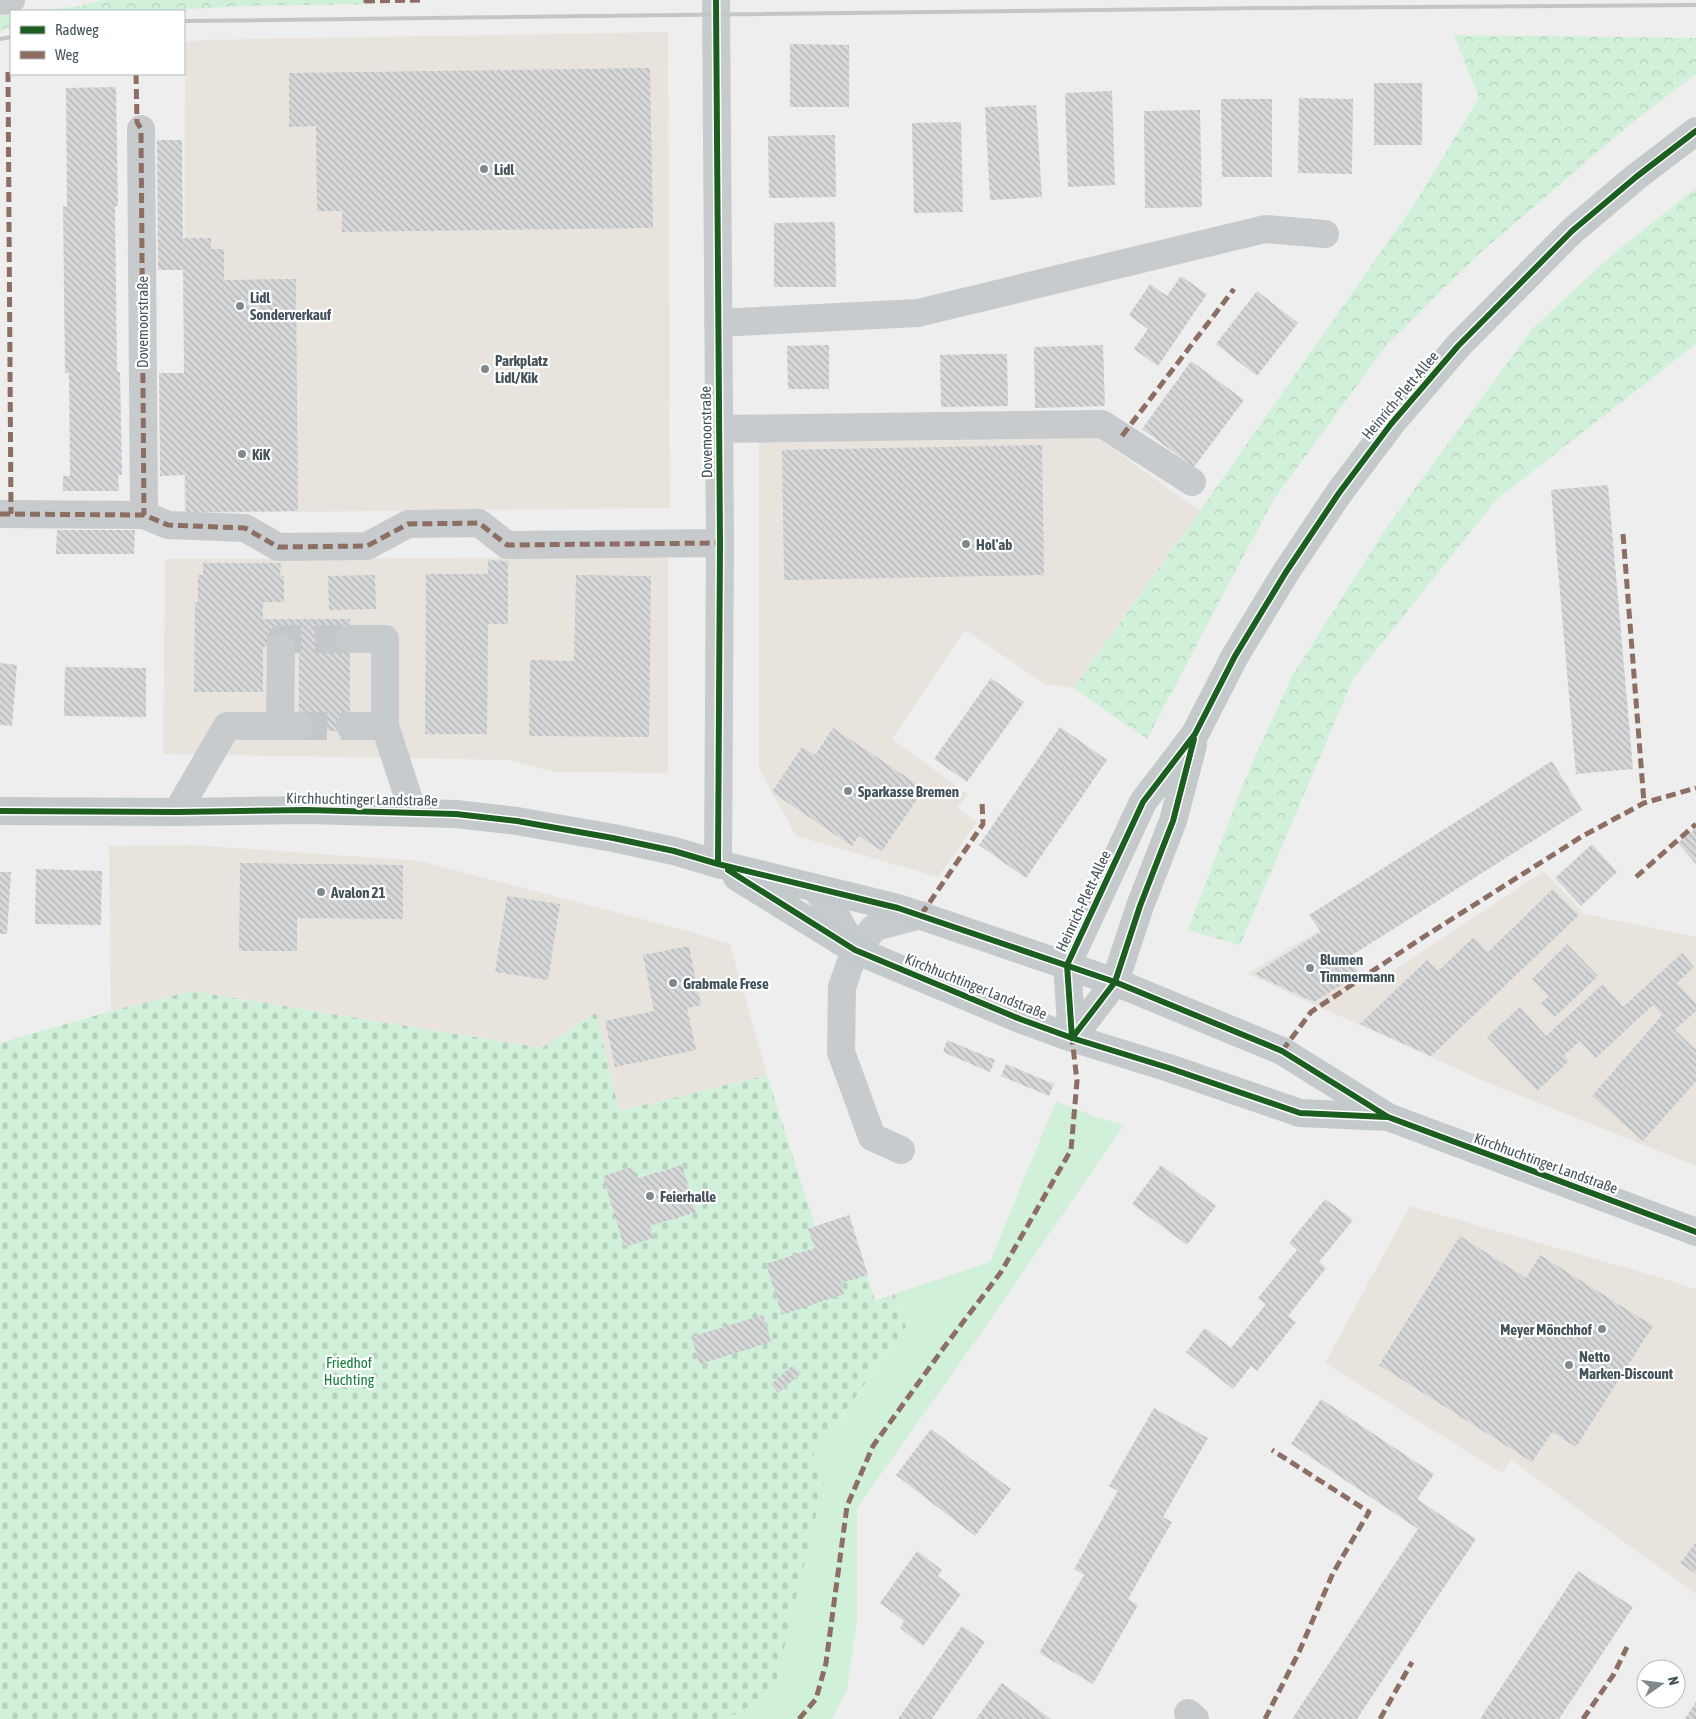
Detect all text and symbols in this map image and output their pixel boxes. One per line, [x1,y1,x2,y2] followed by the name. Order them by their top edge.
[10,10,185,75] legend
[55,21,99,38] text: Radweg
[55,46,79,63] text: Weg
[494,161,515,178] place label: Lidl
[478,163,490,175] marker: Lidl
[134,276,151,368] street label: Dovemoorstraße
[250,289,332,323] place label: Lidl Sonderverkauf
[234,300,246,312] marker: Lidl Sonderverkauf
[1358,347,1442,443] street label: Heinrich-Plett-Allee
[495,352,548,386] place label: Parkplatz Lidl/Kik
[479,363,491,375] marker: Parkplatz Lidl/Kik
[697,386,715,478] street label: Dovemoorstraße
[252,446,271,463] place label: KiK
[236,448,248,460] marker: KiK
[976,536,1012,553] place label: Hol'ab
[960,538,972,550] marker: Hol'ab
[858,783,959,800] place label: Sparkasse Bremen
[842,785,854,797] marker: Sparkasse Bremen
[286,789,438,809] street label: Kirchhuchtinger Landstraße
[1052,847,1114,954] street label: Heinrich-Plett-Allee
[330,884,386,901] place label: Avalon 21
[315,886,327,898] marker: Avalon 21
[903,950,1050,1022] street label: Kirchhuchtinger Landstraße
[1320,951,1395,985] place label: Blumen Timmermann
[1304,962,1316,974] marker: Blumen Timmermann
[683,975,769,992] place label: Grabmale Frese
[667,977,679,989] marker: Grabmale Frese
[1472,1129,1620,1197] street label: Kirchhuchtinger Landstraße
[660,1188,716,1205] place label: Feierhalle
[644,1190,656,1202] marker: Feierhalle
[1500,1321,1593,1338] place label: Meyer Mönchhof
[1596,1323,1608,1335] marker: Meyer Mönchhof
[1579,1348,1674,1382] place label: Netto Marken-Discount
[324,1354,375,1388] park label: Friedhof Huchting
[1563,1359,1575,1371] marker: Netto Marken-Discount
[1636,1659,1686,1709] north arrow
[1665,1675,1682,1687] text: N

